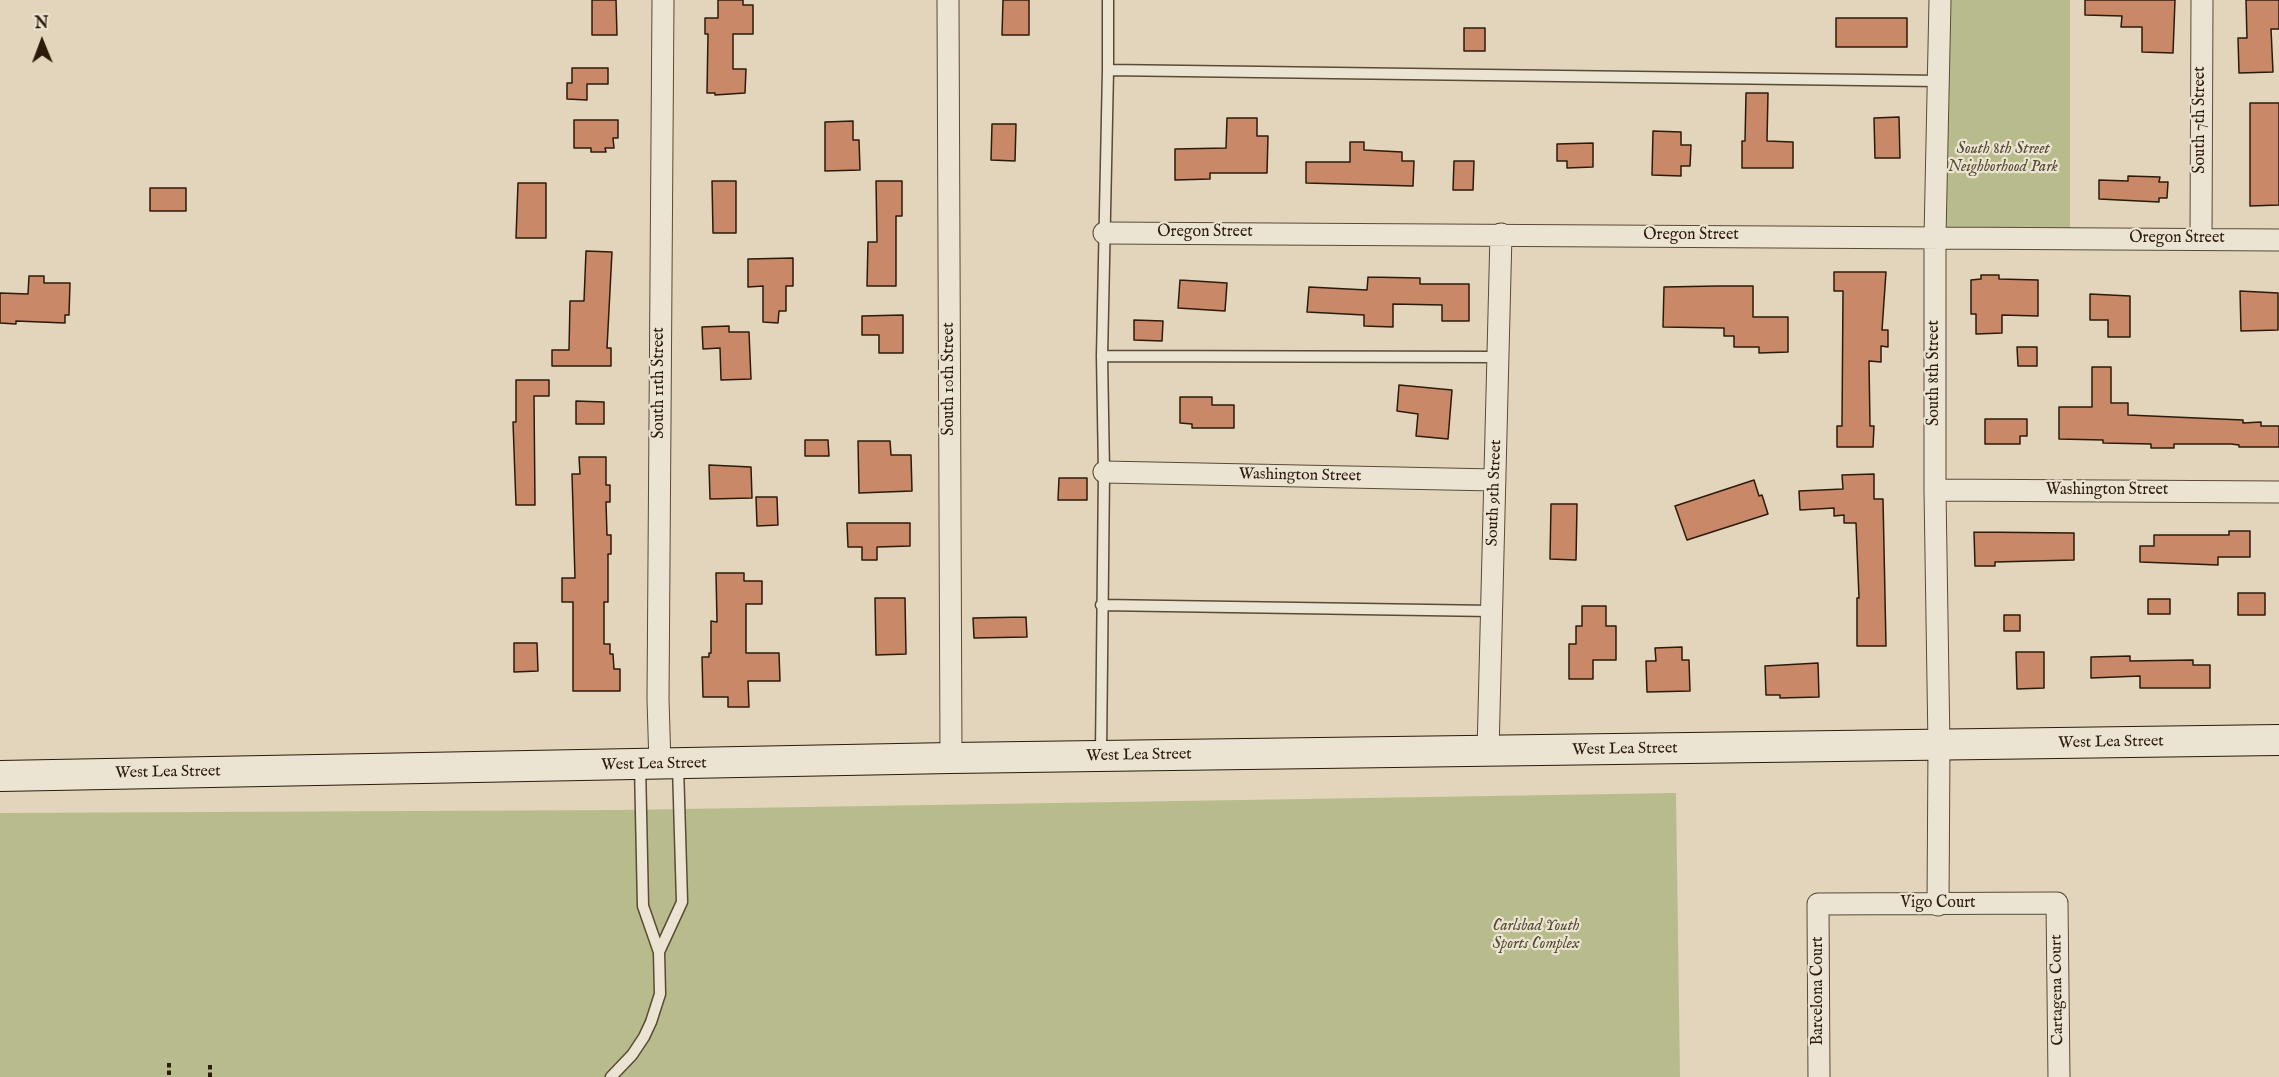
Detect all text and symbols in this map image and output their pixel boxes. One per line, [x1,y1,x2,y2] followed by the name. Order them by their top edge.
[12,12,72,72] north arrow
[35,14,49,34] text: N
[2191,66,2211,174] street label: South 7th Street
[1948,140,2058,178] park label: South 8th Street Neighborhood Park
[1157,223,1253,243] street label: Oregon Street
[1643,226,1739,246] street label: Oregon Street
[2129,229,2225,249] street label: Oregon Street
[1925,320,1945,426] street label: South 8th Street
[940,322,960,436] street label: South 10th Street
[650,327,670,439] street label: South 11th Street
[1484,439,1506,547] street label: South 9th Street
[1239,465,1361,487] street label: Washington Street
[2046,481,2168,501] street label: Washington Street
[2058,732,2164,754] street label: West Lea Street
[1572,739,1678,761] street label: West Lea Street
[1086,745,1192,767] street label: West Lea Street
[601,754,707,776] street label: West Lea Street
[115,762,221,784] street label: West Lea Street
[1900,894,1976,914] street label: Vigo Court
[1492,917,1580,955] park label: Carlsbad Youth Sports Complex
[2047,934,2069,1046] street label: Cartagena Court
[1809,936,1829,1046] street label: Barcelona Court

